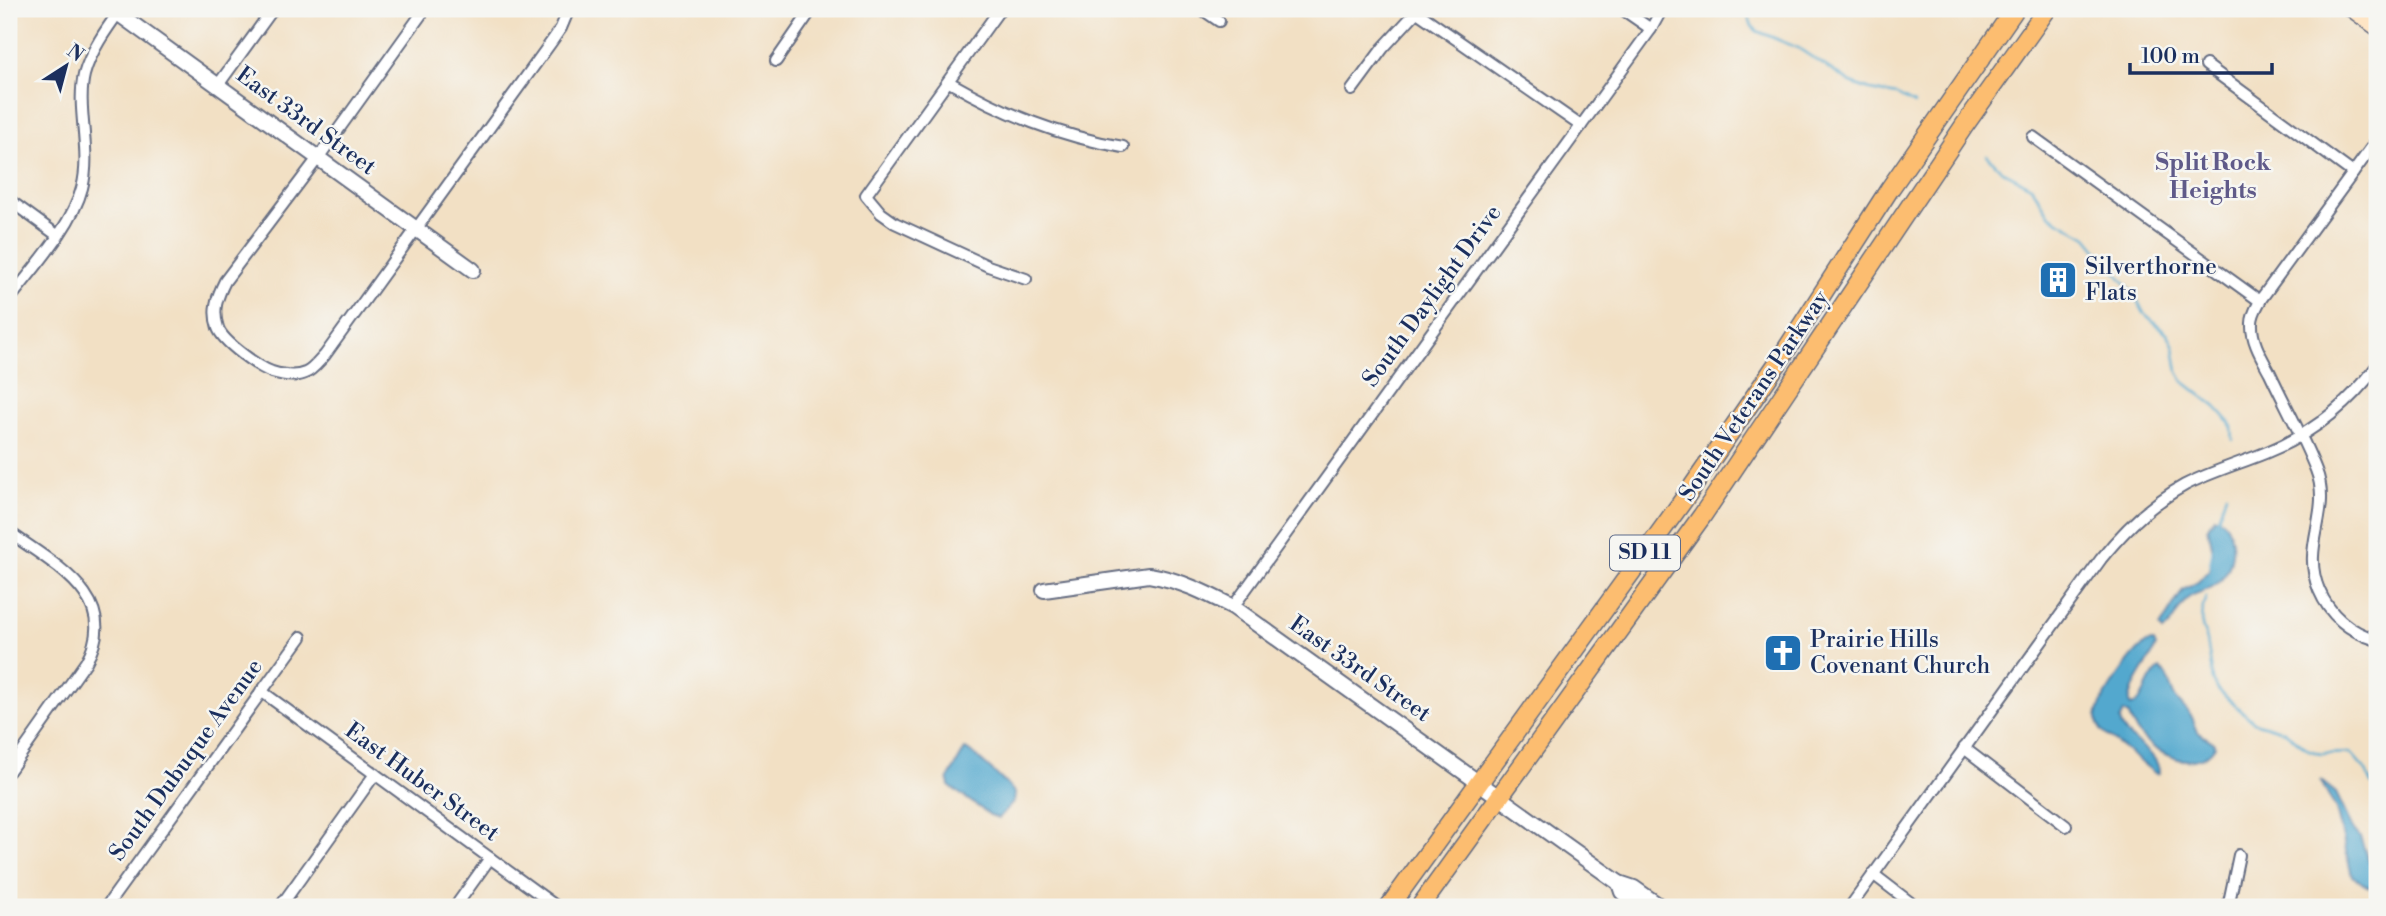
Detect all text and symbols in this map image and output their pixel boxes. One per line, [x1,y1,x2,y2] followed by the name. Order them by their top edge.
[32,32,102,102] north arrow
[2130,32,2272,76] scale bar
[62,39,89,67] text: N
[2141,44,2200,70] text: 100 m
[231,61,381,181] street label: East 33rd Street
[2155,148,2272,206] district label: Split Rock Heights
[1357,200,1507,392] street label: South Daylight Drive
[2085,253,2217,307] place label: Silverthorne Flats
[2037,259,2079,301] building icon: Silverthorne Flats
[1673,285,1835,507] street label: South Veterans Parkway
[1610,536,1680,570] road number: SD 11
[1284,610,1436,728] street label: East 33rd Street
[1810,626,1991,680] place label: Prairie Hills Covenant Church
[1762,632,1804,674] church icon: Prairie Hills Covenant Church
[103,654,269,866] street label: South Dubuque Avenue
[339,717,505,847] street label: East Huber Street

